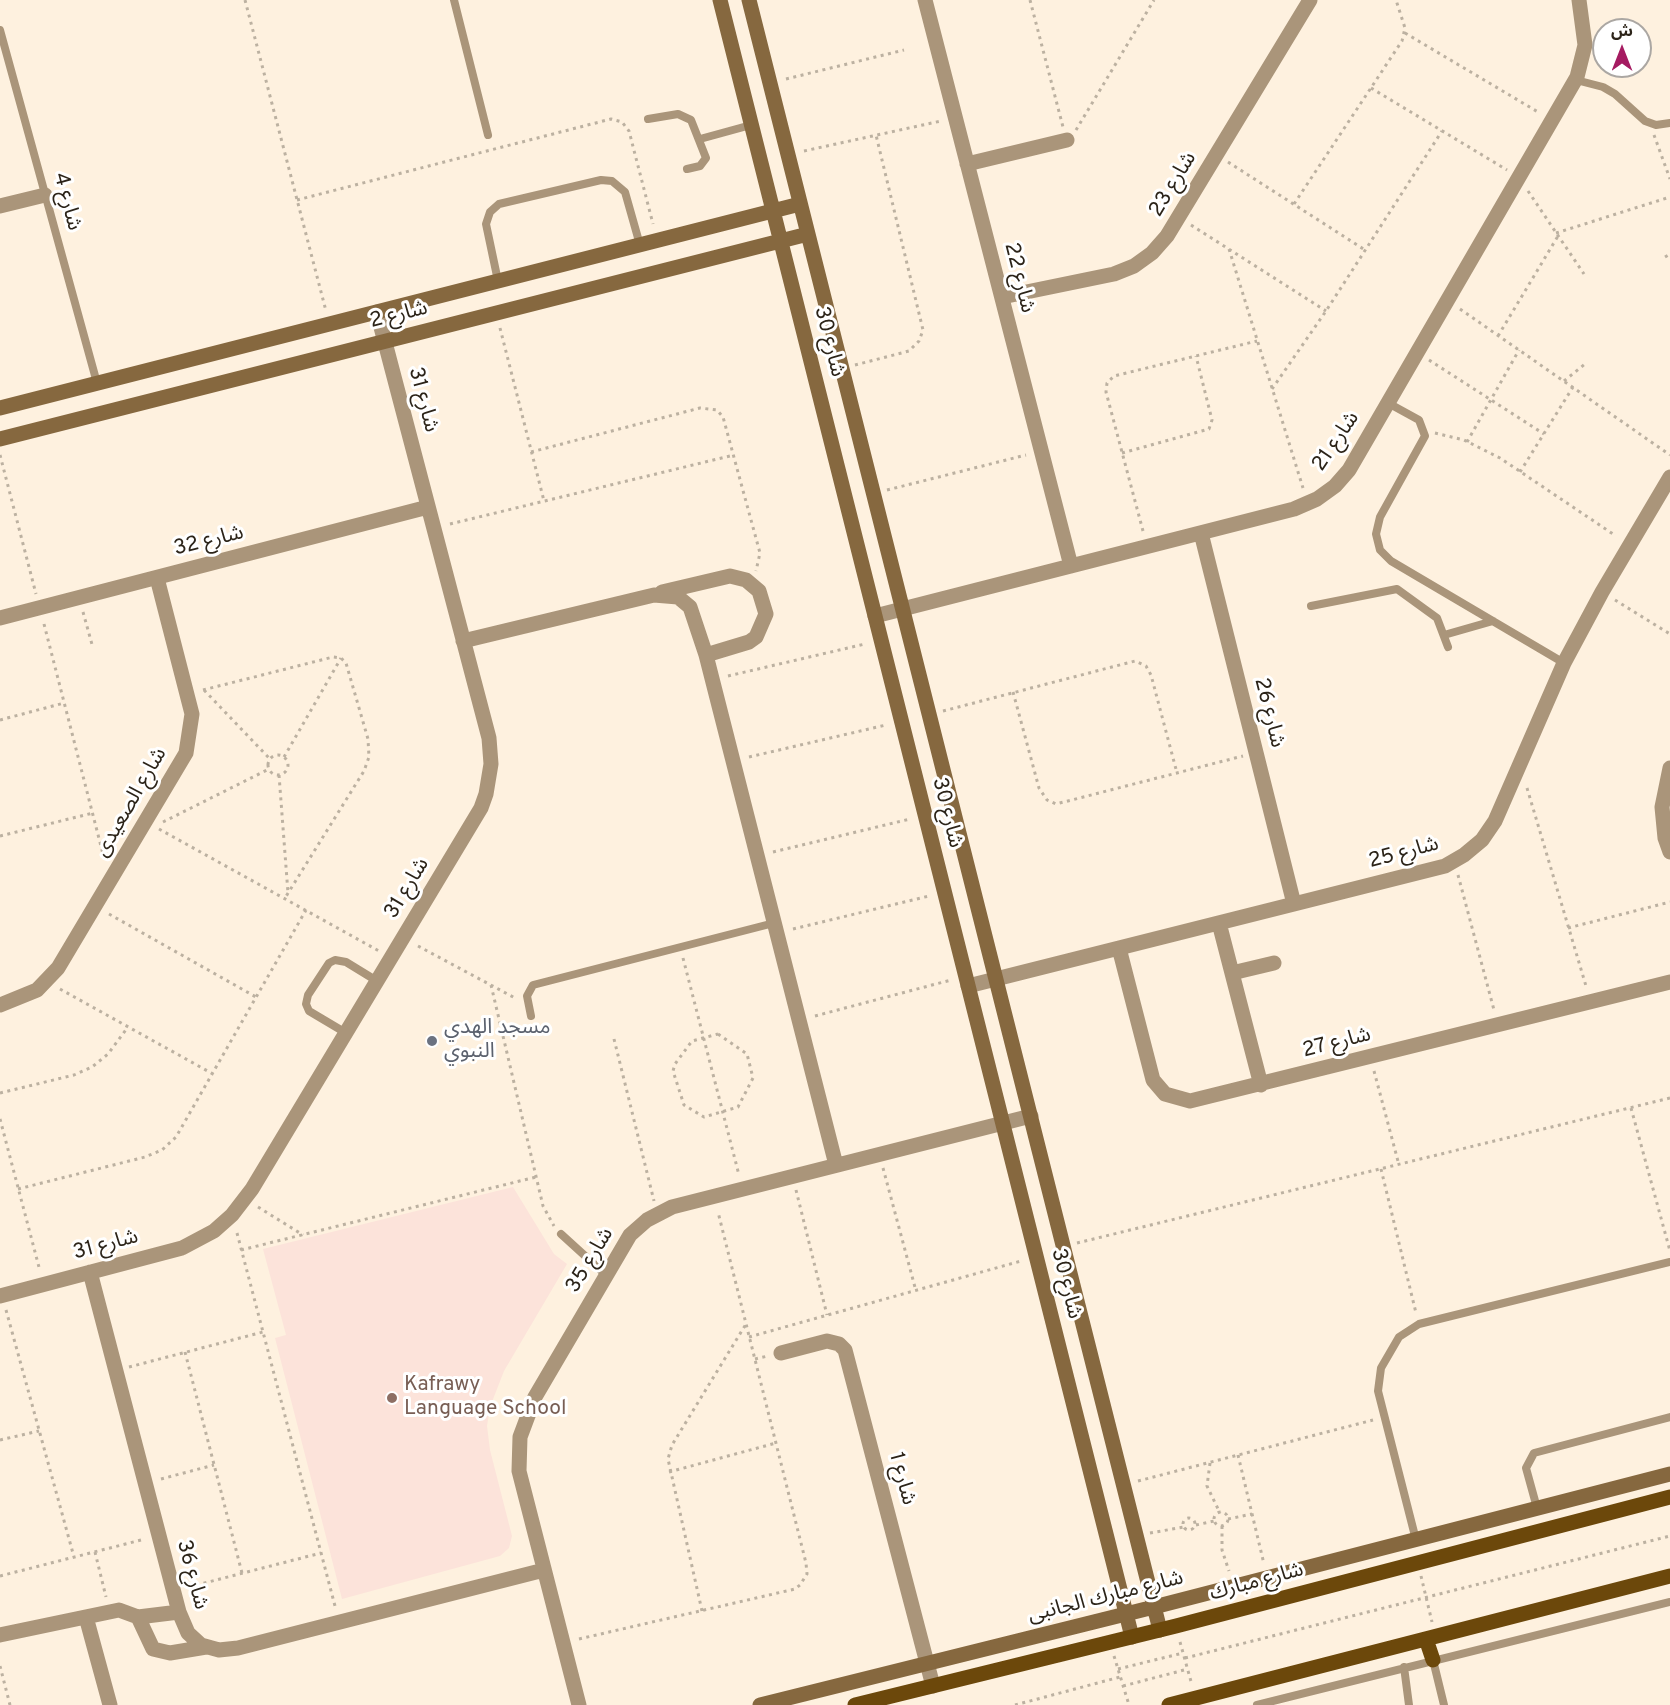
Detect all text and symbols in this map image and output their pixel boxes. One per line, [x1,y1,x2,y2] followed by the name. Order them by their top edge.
[1592,18,1652,78] north arrow
[1611,22,1633,42] text: ش
[1145,148,1203,222] street label: شارع 23
[46,170,86,234] street label: شارع 4
[997,240,1039,316] street label: شارع 22
[367,297,431,335] street label: شارع 2
[807,304,849,380] street label: شارع 30
[401,365,443,435] street label: شارع 31
[1308,407,1366,477] street label: شارع 21
[172,521,246,563] street label: شارع 32
[1247,675,1289,751] street label: شارع 26
[91,744,173,862] street label: شارع الصعيدى
[925,775,967,851] street label: شارع 30
[1366,833,1442,875] street label: شارع 25
[380,854,436,924] street label: شارع 31
[444,1016,551,1066] place label: مسجد الهدي النبوي
[1300,1023,1374,1065] street label: شارع 27
[425,1034,439,1048] marker: مسجد الهدي النبوي
[562,1224,620,1298] street label: شارع 35
[71,1225,141,1267] street label: شارع 31
[1044,1246,1086,1322] street label: شارع 30
[404,1373,566,1423] place label: Kafrawy Language School
[385,1391,399,1405] marker: Kafrawy Language School
[882,1450,920,1508] street label: شارع 1
[170,1537,212,1613] street label: شارع 36
[1207,1558,1307,1608] street label: شارع مبارك
[1026,1567,1186,1629] street label: شارع مبارك الجانبى

